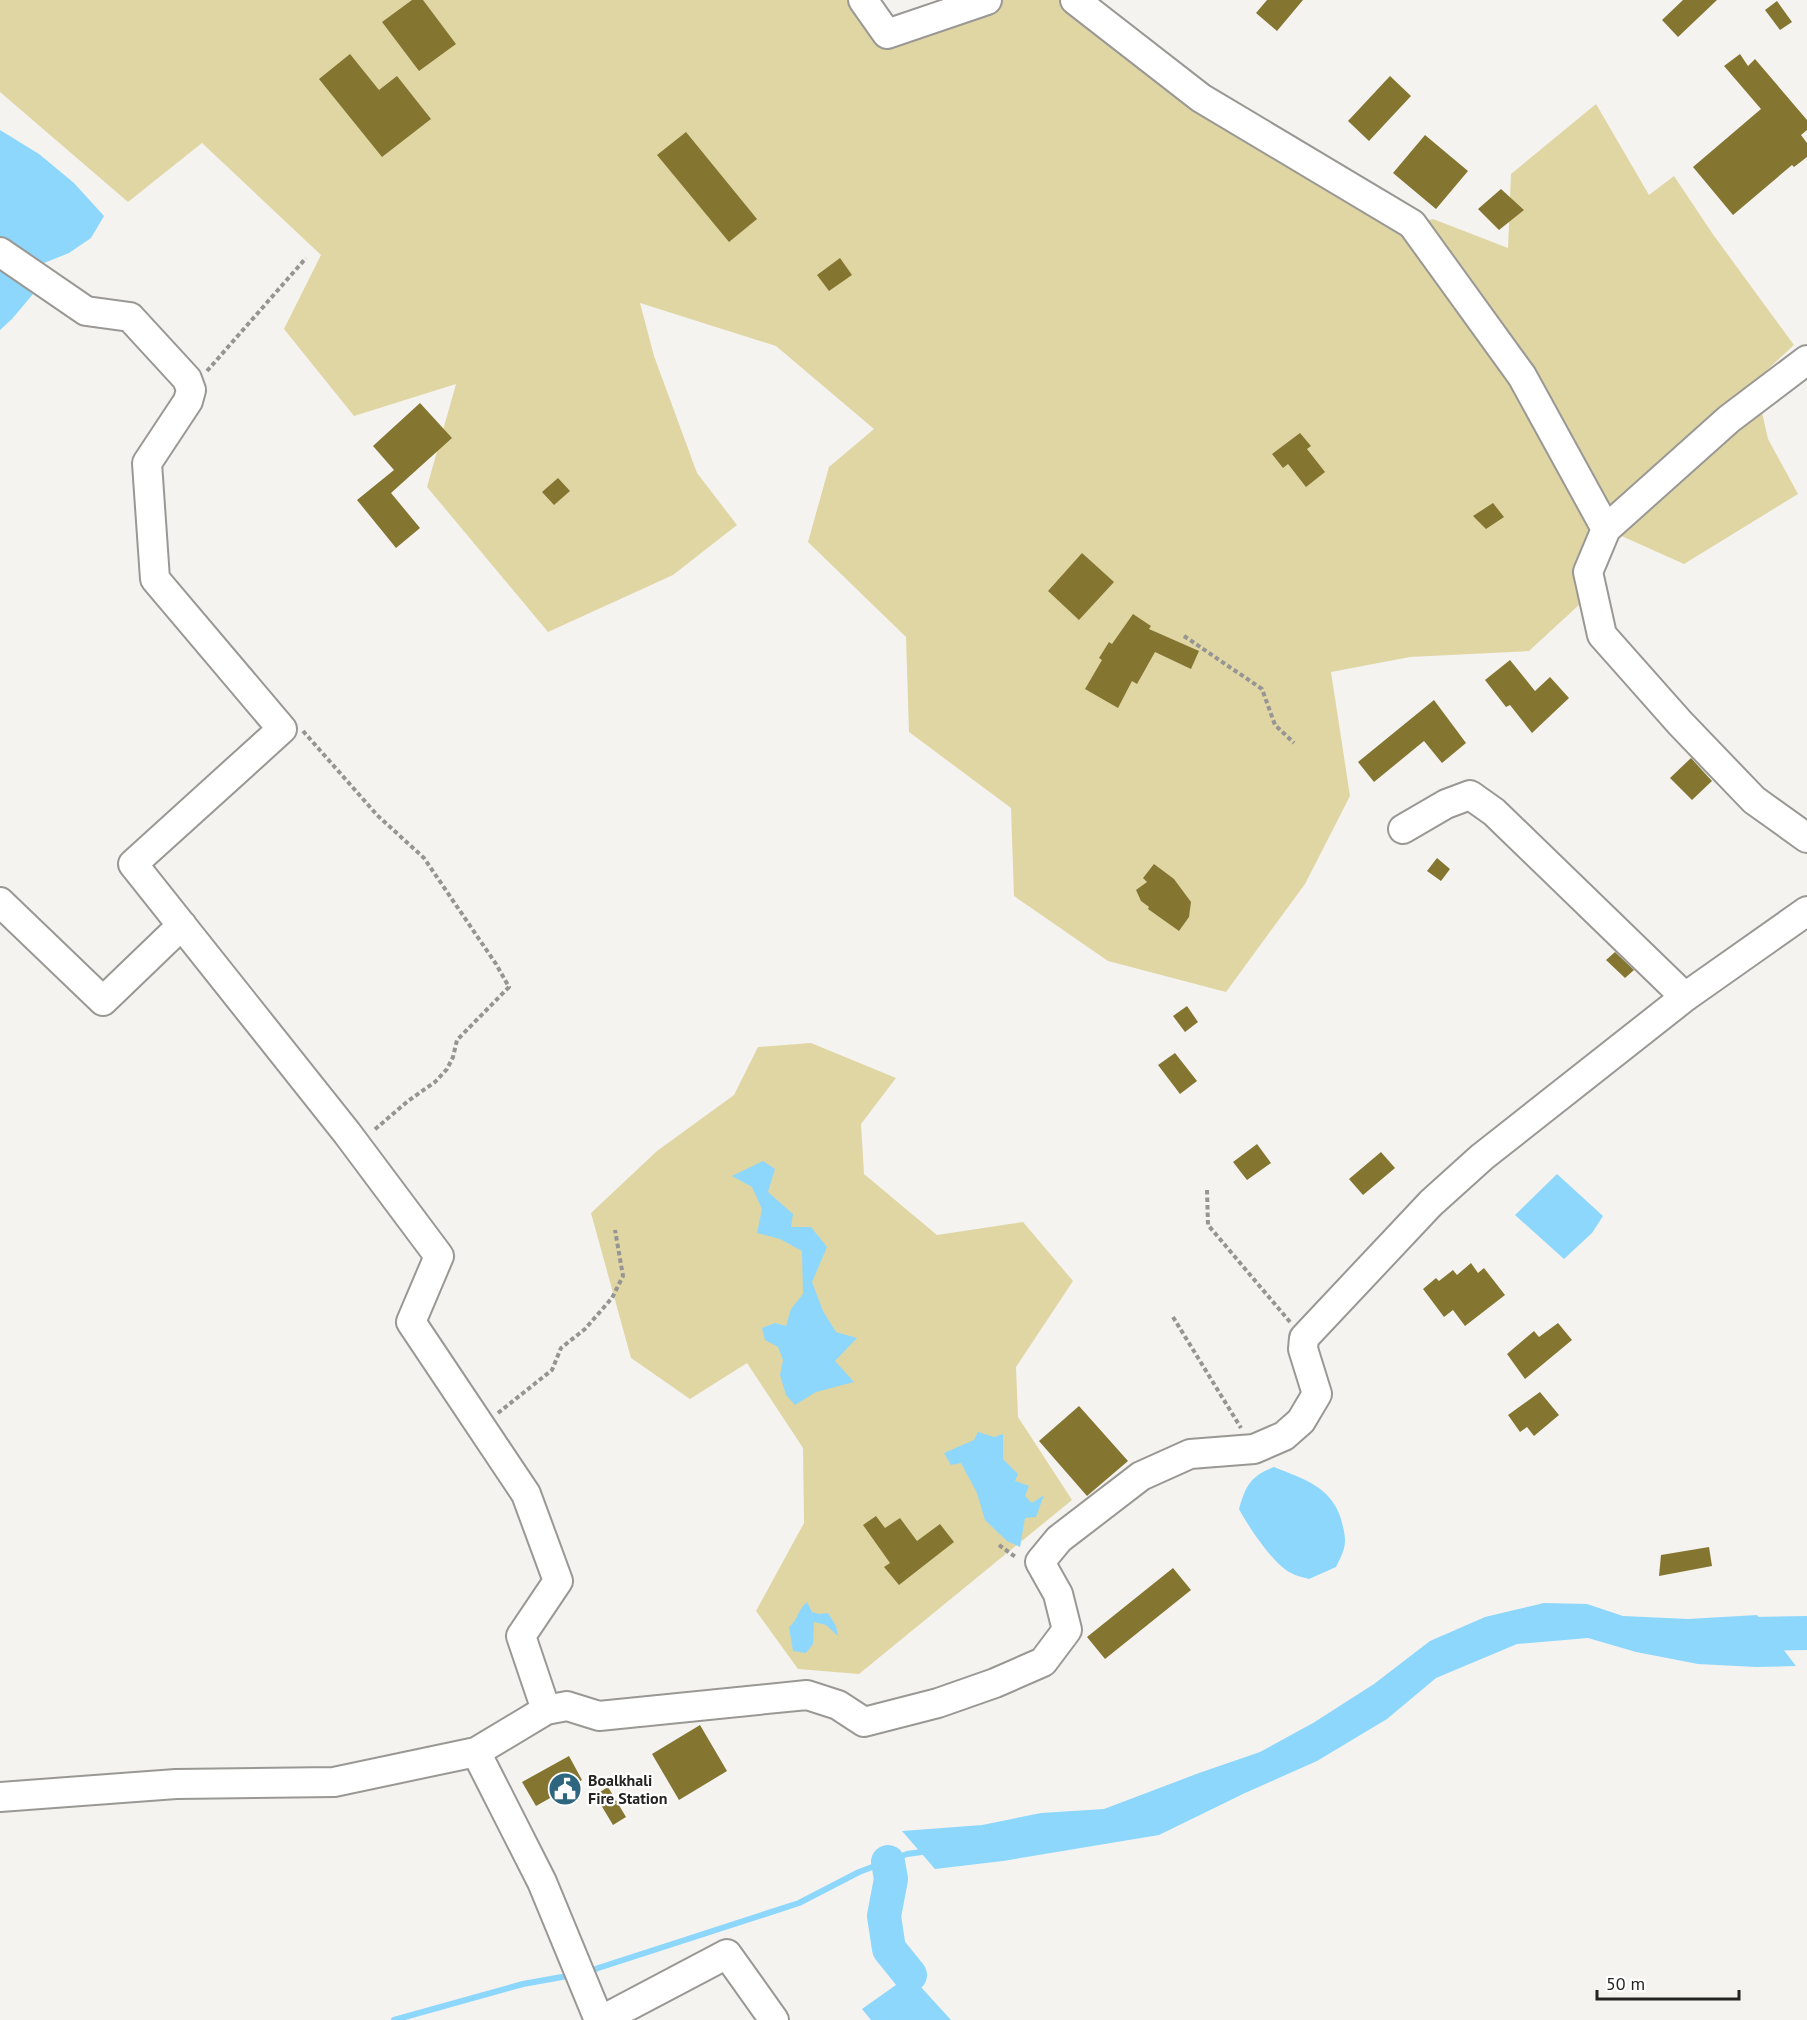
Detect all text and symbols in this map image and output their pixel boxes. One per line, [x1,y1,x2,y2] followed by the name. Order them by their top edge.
[588,1770,667,1808] place label: Boalkhali Fire Station
[547,1771,583,1807] public building icon: Boalkhali Fire Station
[1597,1963,1740,2001] scale bar
[1606,1972,1645,1995] text: 50 m

